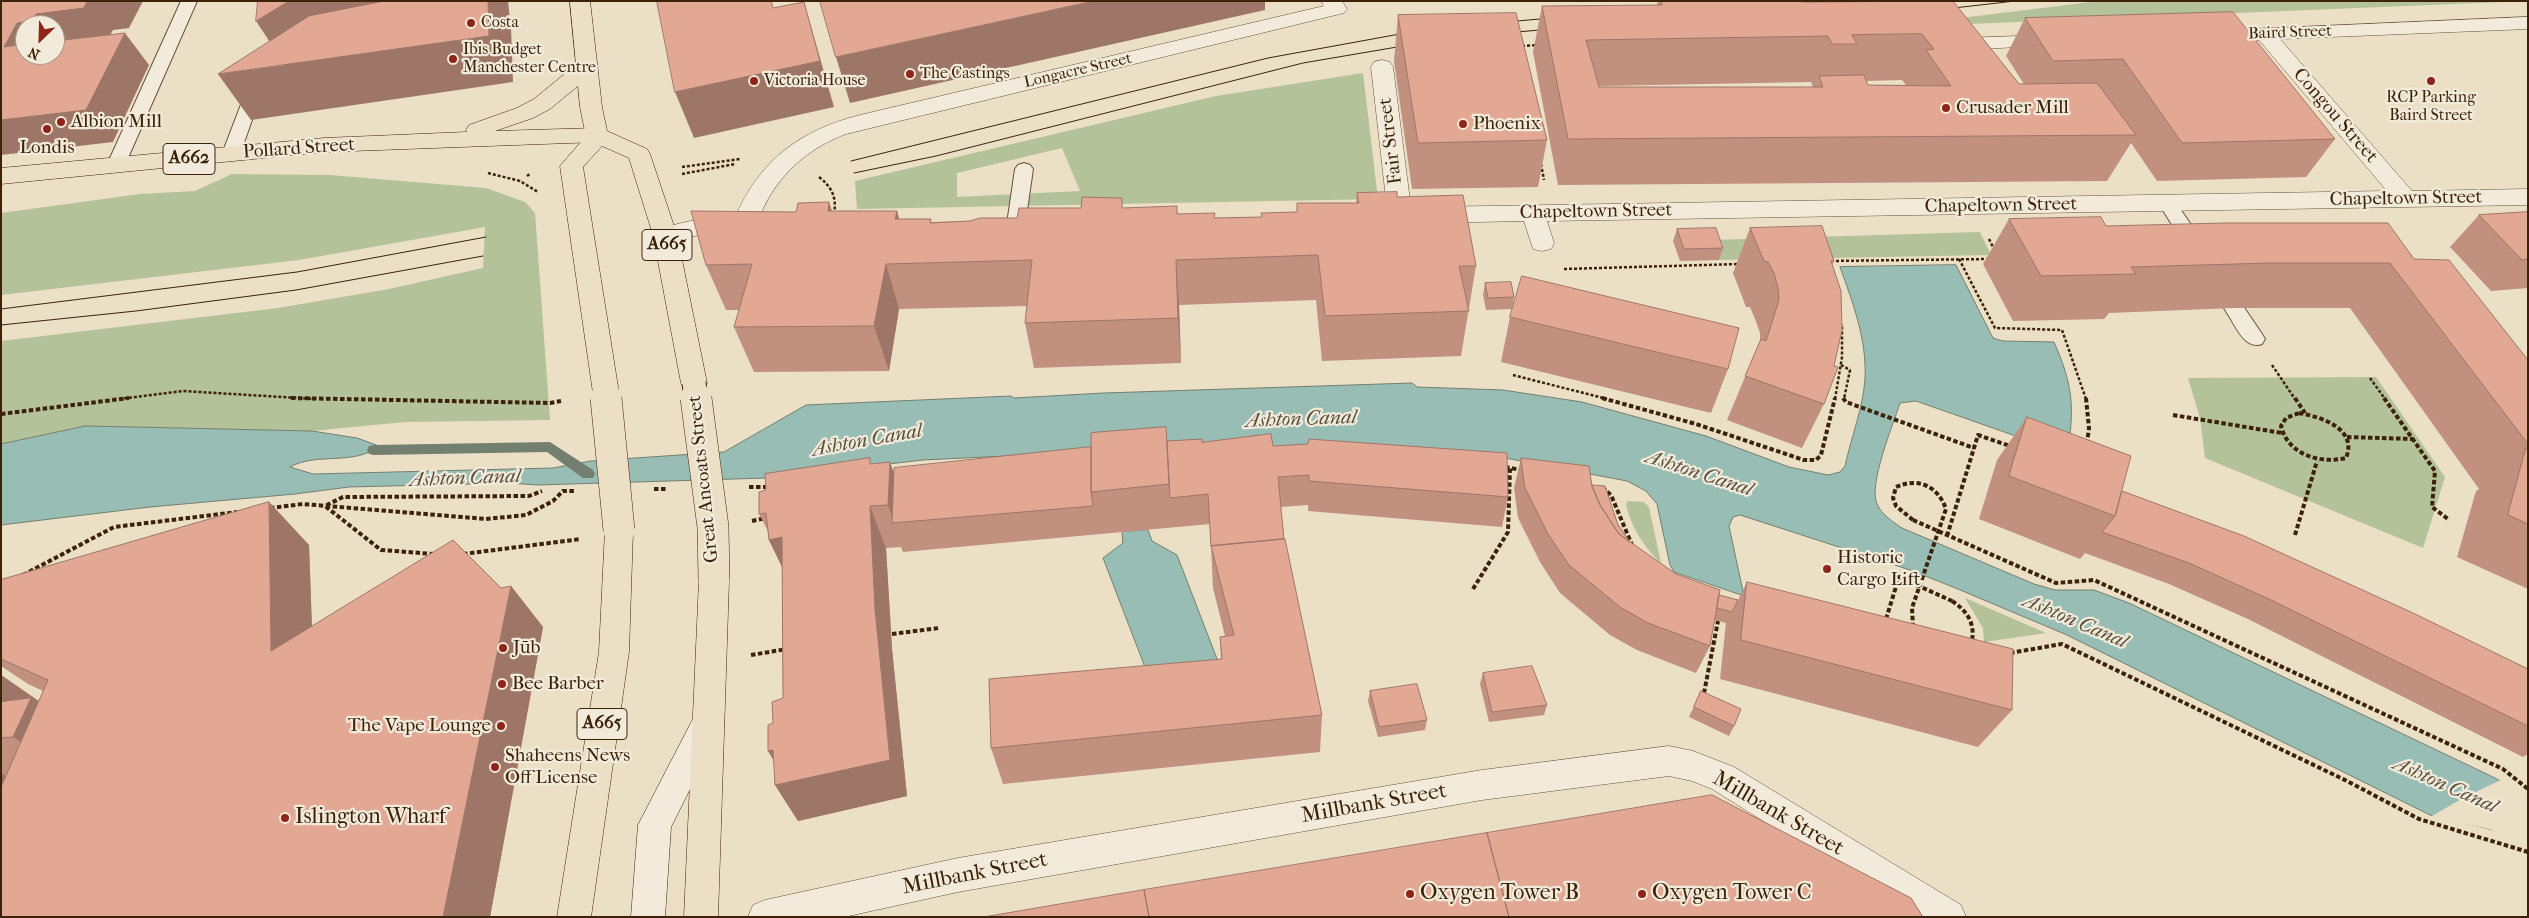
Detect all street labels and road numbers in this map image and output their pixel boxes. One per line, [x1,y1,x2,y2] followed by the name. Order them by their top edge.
[2248,22,2332,44] street label: Baird Street
[1022,49,1134,93] street label: Longacre Street
[2288,64,2382,168] street label: Congou Street
[1374,97,1408,185] street label: Fair Street
[242,134,356,164] street label: Pollard Street
[163,144,215,174] road number: A662
[2330,186,2482,212] street label: Chapeltown Street
[1925,193,2077,219] street label: Chapeltown Street
[1520,199,1672,225] street label: Chapeltown Street
[642,230,692,260] road number: A665
[684,394,724,564] street label: Great Ancoats Street
[577,709,627,740] road number: A665
[1708,766,1848,862] street label: Millbank Street
[1299,778,1449,830] street label: Millbank Street
[900,847,1050,901] street label: Millbank Street

